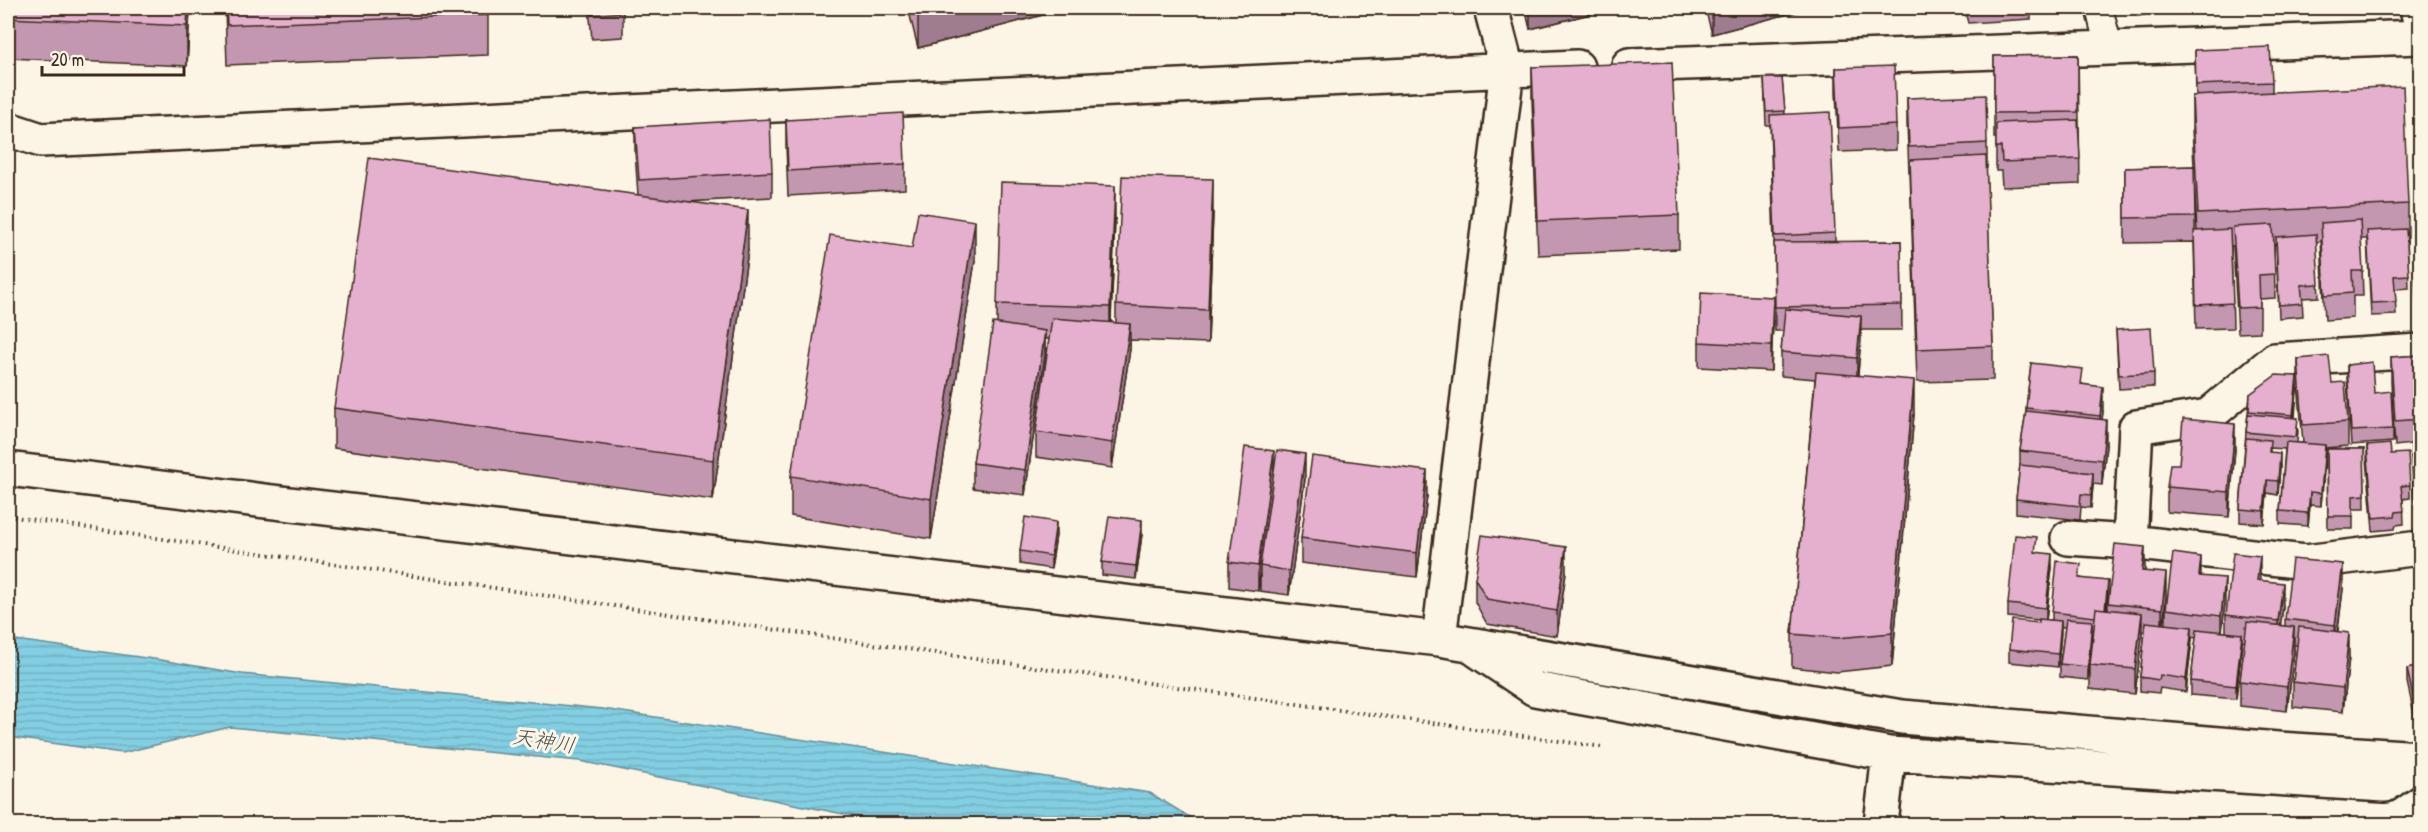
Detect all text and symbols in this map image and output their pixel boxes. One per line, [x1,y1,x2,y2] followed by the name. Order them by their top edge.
[42,39,184,77] scale bar
[51,47,84,72] text: 20 m
[511,721,577,760] water label: 天神川

